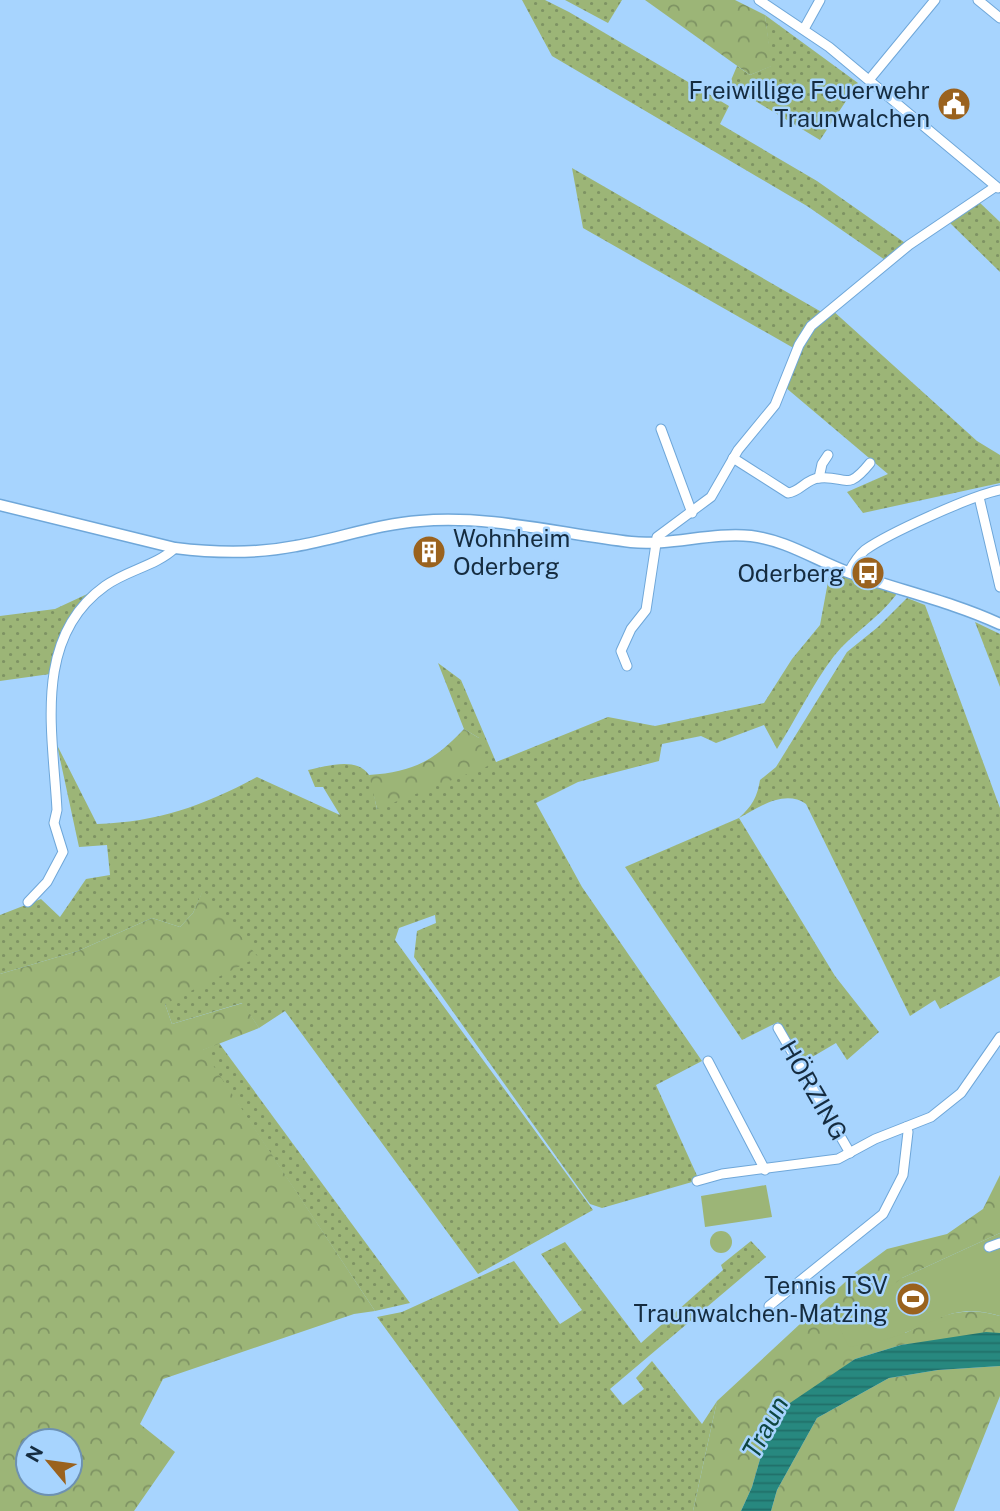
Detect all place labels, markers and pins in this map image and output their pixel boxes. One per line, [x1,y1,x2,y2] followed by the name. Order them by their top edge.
[688,76,930,132] place label: Freiwillige Feuerwehr Traunwalchen
[935,85,973,123] public building icon: Freiwillige Feuerwehr Traunwalchen
[453,524,570,580] place label: Wohnheim Oderberg
[410,533,448,571] building icon: Wohnheim Oderberg
[849,554,887,592] bus stop icon: Oderberg
[737,559,844,587] place label: Oderberg
[634,1271,888,1327] place label: Tennis TSV Traunwalchen-Matzing
[894,1280,932,1318] sports icon: Tennis TSV Traunwalchen-Matzing

